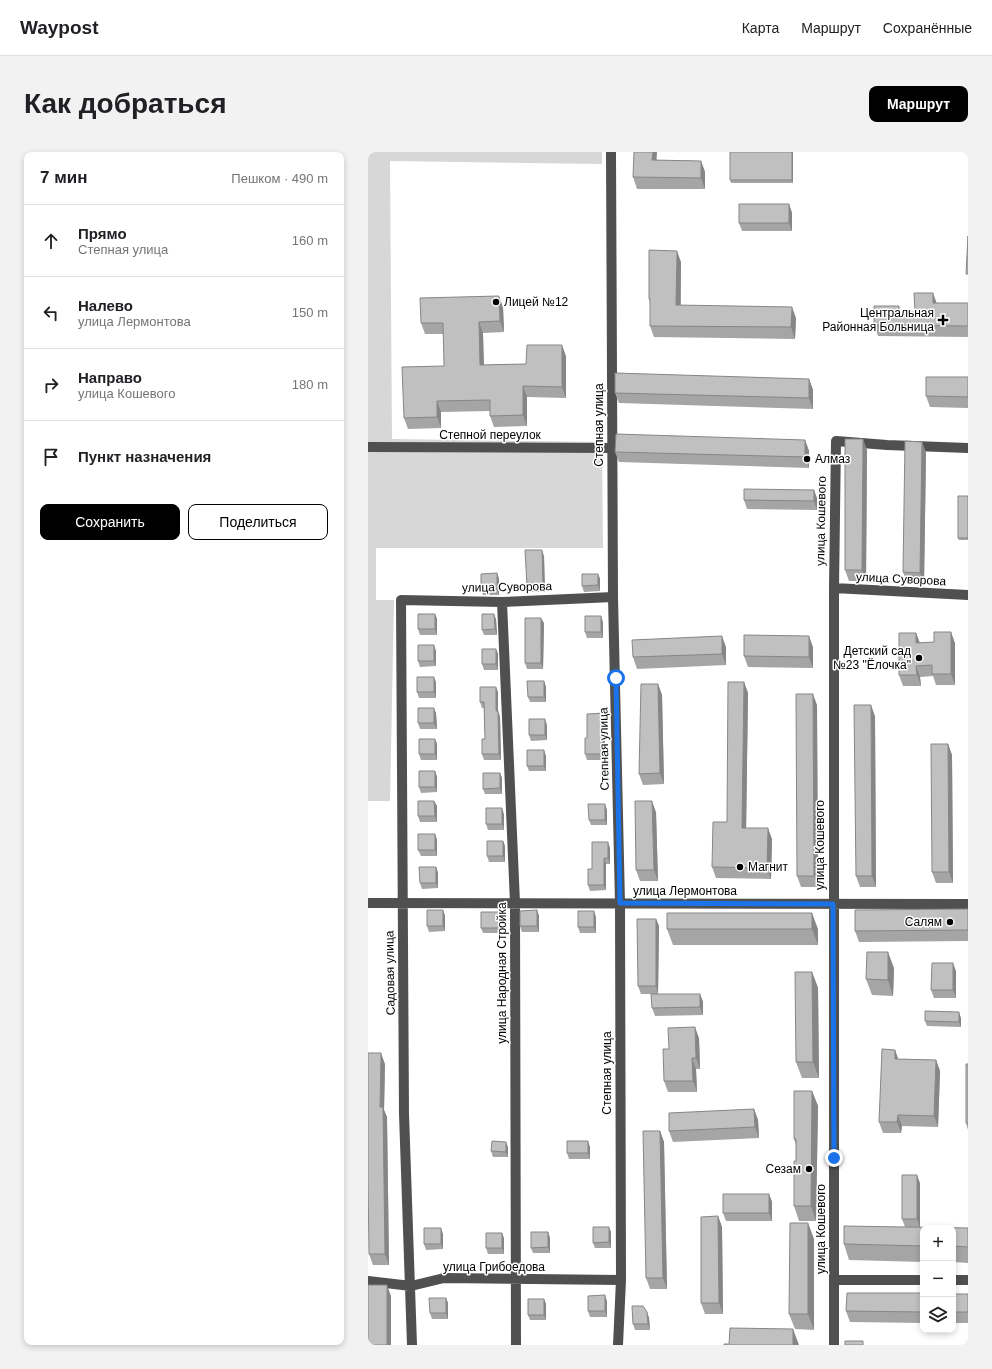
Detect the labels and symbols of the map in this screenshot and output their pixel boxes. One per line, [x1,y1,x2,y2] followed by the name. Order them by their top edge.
[504,295,569,309] place label: Лицей №12
[491,297,501,307] marker: Лицей №12
[822,306,934,334] place label: Центральная Районная Больница
[937,314,949,326] marker: Центральная Районная Больница
[592,383,606,467] street label: Степная улица
[439,428,542,442] street label: Степной переулок
[815,452,851,466] place label: Алмаз
[802,454,812,464] marker: Алмаз
[813,476,829,566] street label: улица Кошевого
[856,570,947,588] street label: улица Суворова
[462,579,553,595] street label: улица Суворова
[833,644,911,672] place label: Детский сад №23 "Ёлочка"
[914,653,924,663] marker: Детский сад №23 "Ёлочка"
[607,669,625,687] route start
[596,707,612,791] street label: Степная улица
[813,800,827,890] street label: улица Кошевого
[748,860,789,874] place label: Магнит
[735,862,745,872] marker: Магнит
[633,884,737,898] street label: улица Лермонтова
[495,902,509,1044] street label: улица Народная Стройка
[905,915,942,929] place label: Салям
[945,917,955,927] marker: Салям
[382,930,398,1016] street label: Садовая улица
[600,1031,614,1115] street label: Степная улица
[825,1149,843,1167] route end
[765,1162,801,1176] place label: Сезам
[804,1164,814,1174] marker: Сезам
[814,1184,828,1274] street label: улица Кошевого
[443,1260,545,1274] street label: улица Грибоедова

